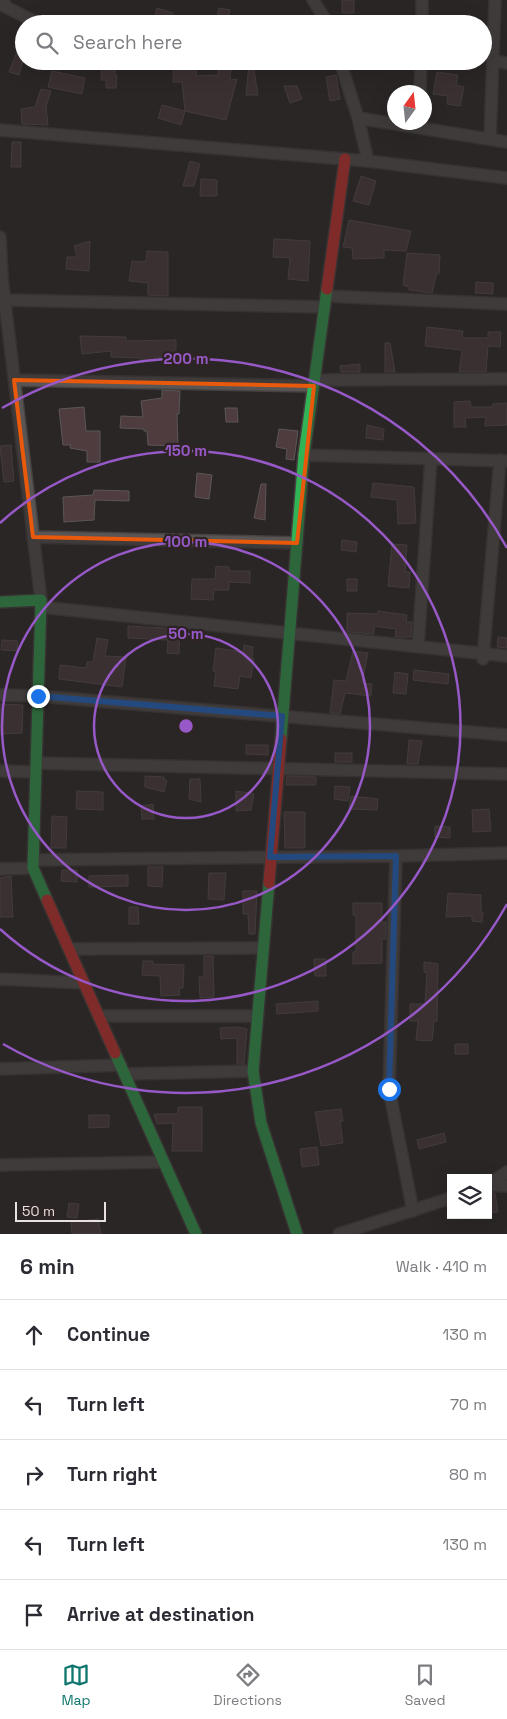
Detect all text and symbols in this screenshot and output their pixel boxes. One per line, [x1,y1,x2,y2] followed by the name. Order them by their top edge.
[15,15,492,70] search box
[33,29,61,57] icon: search
[73,30,183,55] text: Search here
[387,85,432,130] north arrow
[164,349,208,368] text: 200 m
[165,441,207,460] text: 150 m
[165,532,207,551] text: 100 m
[168,624,204,643] text: 50 m
[27,685,50,708] route end
[177,717,195,735] centre of rings
[378,1078,401,1101] route start
[447,1174,492,1219] map controls
[447,1174,492,1219] button: layers
[15,1199,106,1222] scale bar
[22,1202,55,1220] text: 50 m
[20,1253,75,1280] text: 6 min
[396,1256,487,1277] text: Walk · 410 m
[20,1321,48,1349] icon: ahead
[67,1322,150,1347] text: Continue
[443,1324,487,1345] text: 130 m
[20,1391,48,1419] icon: left
[67,1392,145,1417] text: Turn left
[450,1394,487,1415] text: 70 m
[20,1461,48,1489] icon: right
[67,1462,157,1487] text: Turn right
[449,1464,487,1485] text: 80 m
[20,1531,48,1559] icon: left
[67,1532,145,1557] text: Turn left
[443,1534,487,1555] text: 130 m
[20,1601,48,1629] icon: arrive
[67,1602,255,1627] text: Arrive at destination
[61,1661,91,1709] tab: Map
[213,1661,282,1709] tab: Directions
[405,1661,446,1709] tab: Saved

